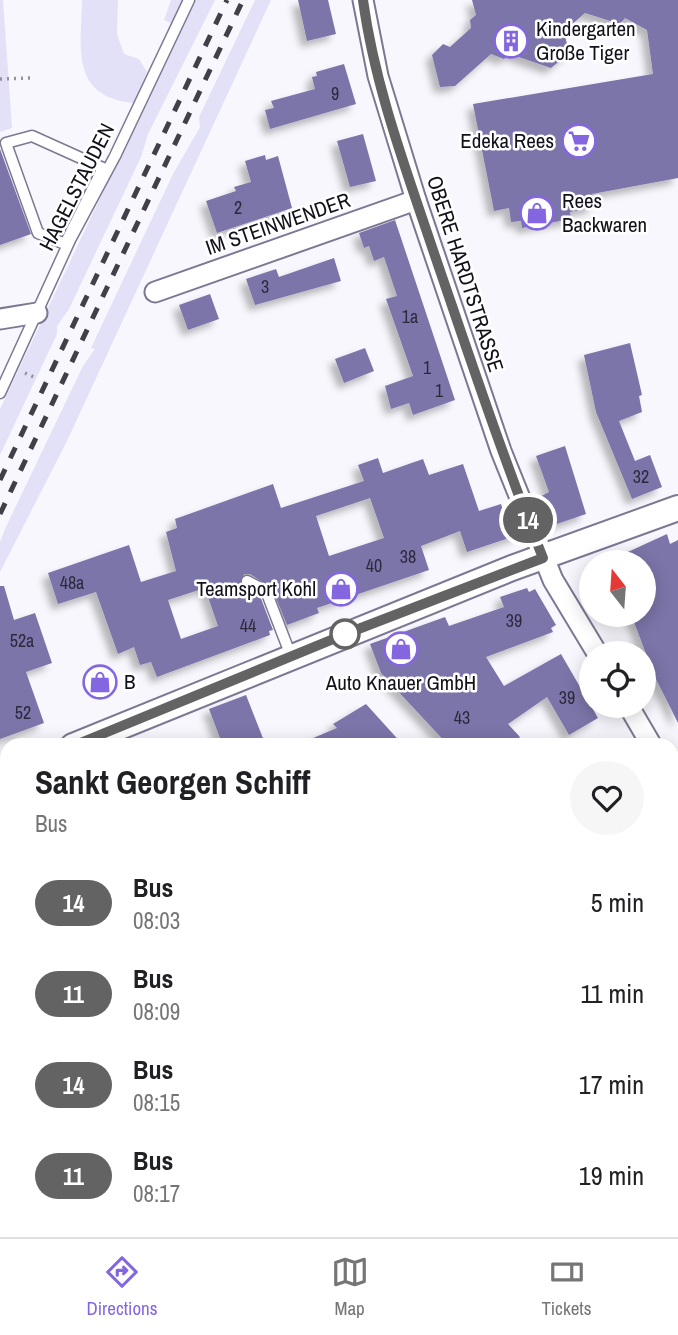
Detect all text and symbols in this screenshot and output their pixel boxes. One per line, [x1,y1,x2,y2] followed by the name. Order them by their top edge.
[536,14,636,67] place label: Kindergarten Große Tiger
[492,22,530,60] building icon: Kindergarten Große Tiger
[331,81,339,106] house number: 9
[32,118,121,255] street label: HAGELSTAUDEN
[560,122,598,160] supermarket icon: Edeka Rees
[460,126,554,155] place label: Edeka Rees
[420,172,511,376] street label: OBERE HARDTSTRASSE
[202,185,354,262] street label: IM STEINWENDER
[562,186,647,239] place label: Rees Backwaren
[518,194,556,232] shop icon: Rees Backwaren
[234,195,242,220] house number: 2
[261,274,269,299] house number: 3
[402,304,418,329] house number: 1a
[423,355,432,380] house number: 1
[435,378,444,403] house number: 1
[633,464,649,489] house number: 32
[496,497,560,543] line badge: 14
[517,504,539,536] text: 14
[400,544,416,569] house number: 38
[579,550,656,626] north arrow
[579,550,656,718] map controls
[366,553,382,578] house number: 40
[60,570,84,595] house number: 48a
[322,570,360,608] shop icon: Teamsport Kohl
[196,574,316,603] place label: Teamsport Kohl
[506,608,522,633] house number: 39
[240,613,256,638] house number: 44
[330,619,360,649] unlabelled marker
[10,628,34,653] house number: 52a
[382,630,420,668] shop icon: Auto Knauer GmbH
[579,641,656,718] button: locate
[81,663,119,701] shop icon: B
[124,667,136,696] place label: B
[325,668,476,697] place label: Auto Knauer GmbH
[559,685,575,710] house number: 39
[15,700,31,725] house number: 52
[454,705,470,730] house number: 43
[35,760,310,804] text: Sankt Georgen Schiff
[570,761,644,835] button: heart
[35,808,68,839] text: Bus
[133,870,173,905] text: Bus
[591,885,644,920] text: 5 min
[63,887,84,919] text: 14
[133,905,180,936] text: 08:03
[133,961,173,996] text: Bus
[580,976,644,1011] text: 11 min
[63,978,84,1010] text: 11
[133,996,180,1027] text: 08:09
[133,1052,173,1087] text: Bus
[579,1067,644,1102] text: 17 min
[63,1069,84,1101] text: 14
[133,1087,180,1118] text: 08:15
[133,1143,173,1178] text: Bus
[579,1158,644,1193] text: 19 min
[63,1160,84,1192] text: 11
[133,1178,180,1209] text: 08:17
[87,1253,158,1321] tab: Directions
[331,1253,369,1321] tab: Map
[542,1253,591,1321] tab: Tickets

